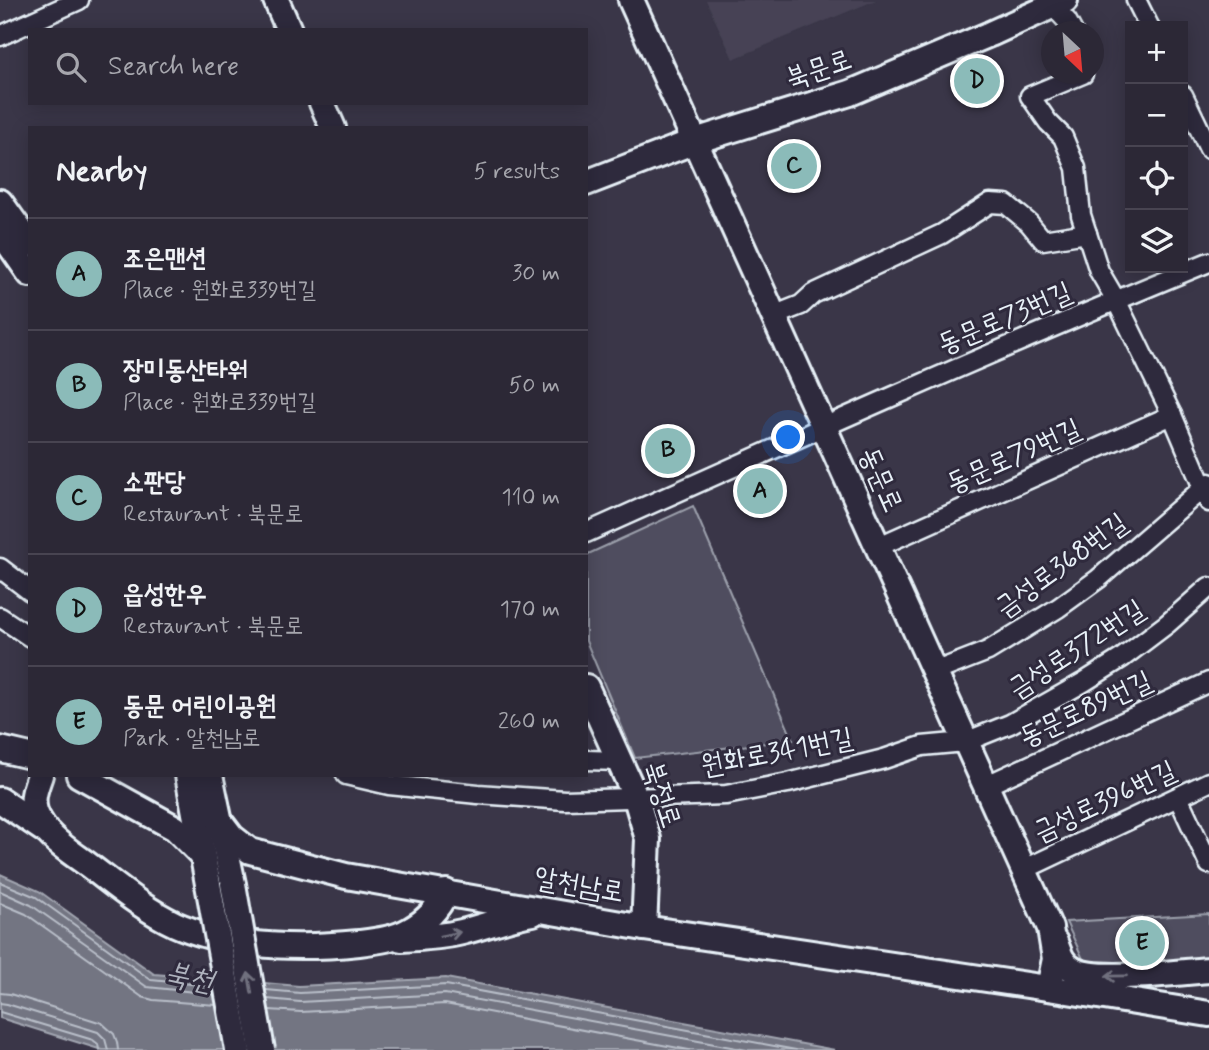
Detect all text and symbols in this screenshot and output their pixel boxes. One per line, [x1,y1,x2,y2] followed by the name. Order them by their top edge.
[1041,21,1104,84] north arrow
[1125,21,1188,273] map controls
[1125,21,1188,84] button: +
[28,28,588,105] search box
[781,42,857,98] street label: 북문로
[52,48,90,86] icon: search
[108,50,239,84] text: Search here
[954,55,1000,107] pin: D
[1125,84,1188,147] button: −
[771,140,817,192] pin: C
[1125,147,1188,210] button: locate
[56,152,147,191] text: Nearby
[474,157,560,187] text: 5 results
[1125,210,1188,273] button: layers
[123,242,207,276] text: 조은맨션
[71,259,87,289] text: A
[512,259,560,289] text: 30 m
[932,274,1078,364] street label: 동문로73번길
[123,276,316,306] text: Place · 원화로339번길
[123,354,249,388] text: 장미동산타워
[72,371,86,401] text: B
[509,371,560,401] text: 50 m
[123,388,316,418] text: Place · 원화로339번길
[941,411,1087,503] street label: 동문로79번길
[771,420,805,454] your location
[645,425,691,477] pin: B
[849,442,911,518] street label: 동문로
[737,465,783,517] pin: A
[123,466,186,500] text: 소판당
[71,483,87,513] text: C
[501,483,560,513] text: 110 m
[123,500,303,530] text: Restaurant · 북문로
[988,505,1136,627] street label: 금성로368번길
[123,578,207,612] text: 읍성한우
[1001,592,1153,708] street label: 금성로372번길
[71,595,87,625] text: D
[500,595,560,625] text: 170 m
[123,612,303,642] text: Restaurant · 북문로
[1014,663,1158,757] street label: 동문로89번길
[123,690,276,724] text: 동문 어린이공원
[72,707,86,737] text: E
[498,707,560,737] text: 260 m
[698,720,856,786] street label: 원화로341번길
[123,724,260,754] text: Park · 알천남로
[1028,753,1182,851] street label: 금성로396번길
[633,757,689,833] street label: 북정로
[531,860,627,912] street label: 알천남로
[1119,917,1165,969] pin: E
[438,926,461,940] one-way arrow
[161,954,219,1003] water label: 북천
[1105,969,1128,982] one-way arrow
[243,972,256,995] one-way arrow

